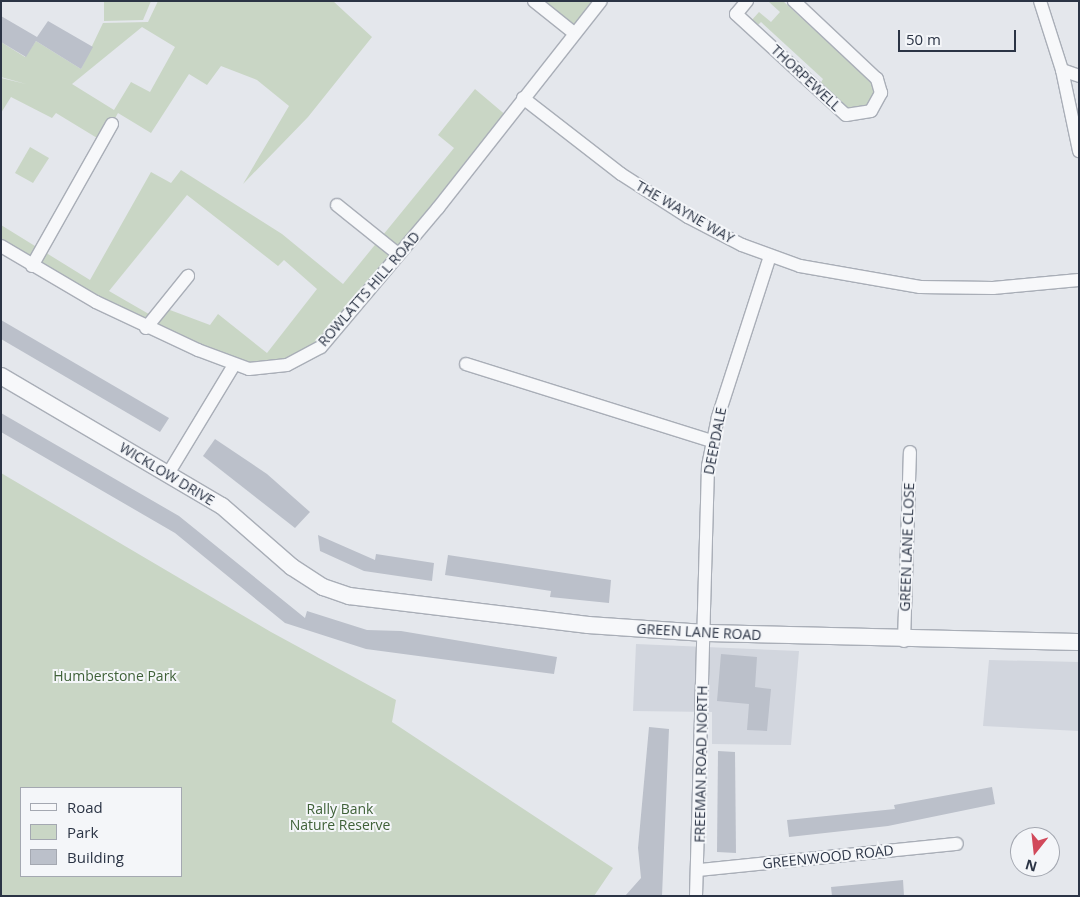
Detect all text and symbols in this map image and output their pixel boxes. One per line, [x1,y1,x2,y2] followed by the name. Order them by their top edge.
[900,20,1018,52] scale bar
[906,29,941,49] text: 50 m
[768,41,844,115] street label: THORPEWELL
[633,177,737,247] street label: THE WAYNE WAY
[315,228,423,350] street label: ROWLATTS HILL ROAD
[700,406,730,476] street label: DEEPDALE
[116,439,218,509] street label: WICKLOW DRIVE
[896,482,918,612] street label: GREEN LANE CLOSE
[636,620,762,644] street label: GREEN LANE ROAD
[53,668,177,684] park label: Humberstone Park
[691,685,711,843] street label: FREEMAN ROAD NORTH
[20,787,182,877] legend
[67,797,103,817] text: Road
[290,801,390,834] park label: Rally Bank Nature Reserve
[67,822,98,842] text: Park
[1010,827,1060,877] north arrow
[762,842,894,872] street label: GREENWOOD ROAD
[67,847,124,867] text: Building
[1023,855,1039,877] text: N

